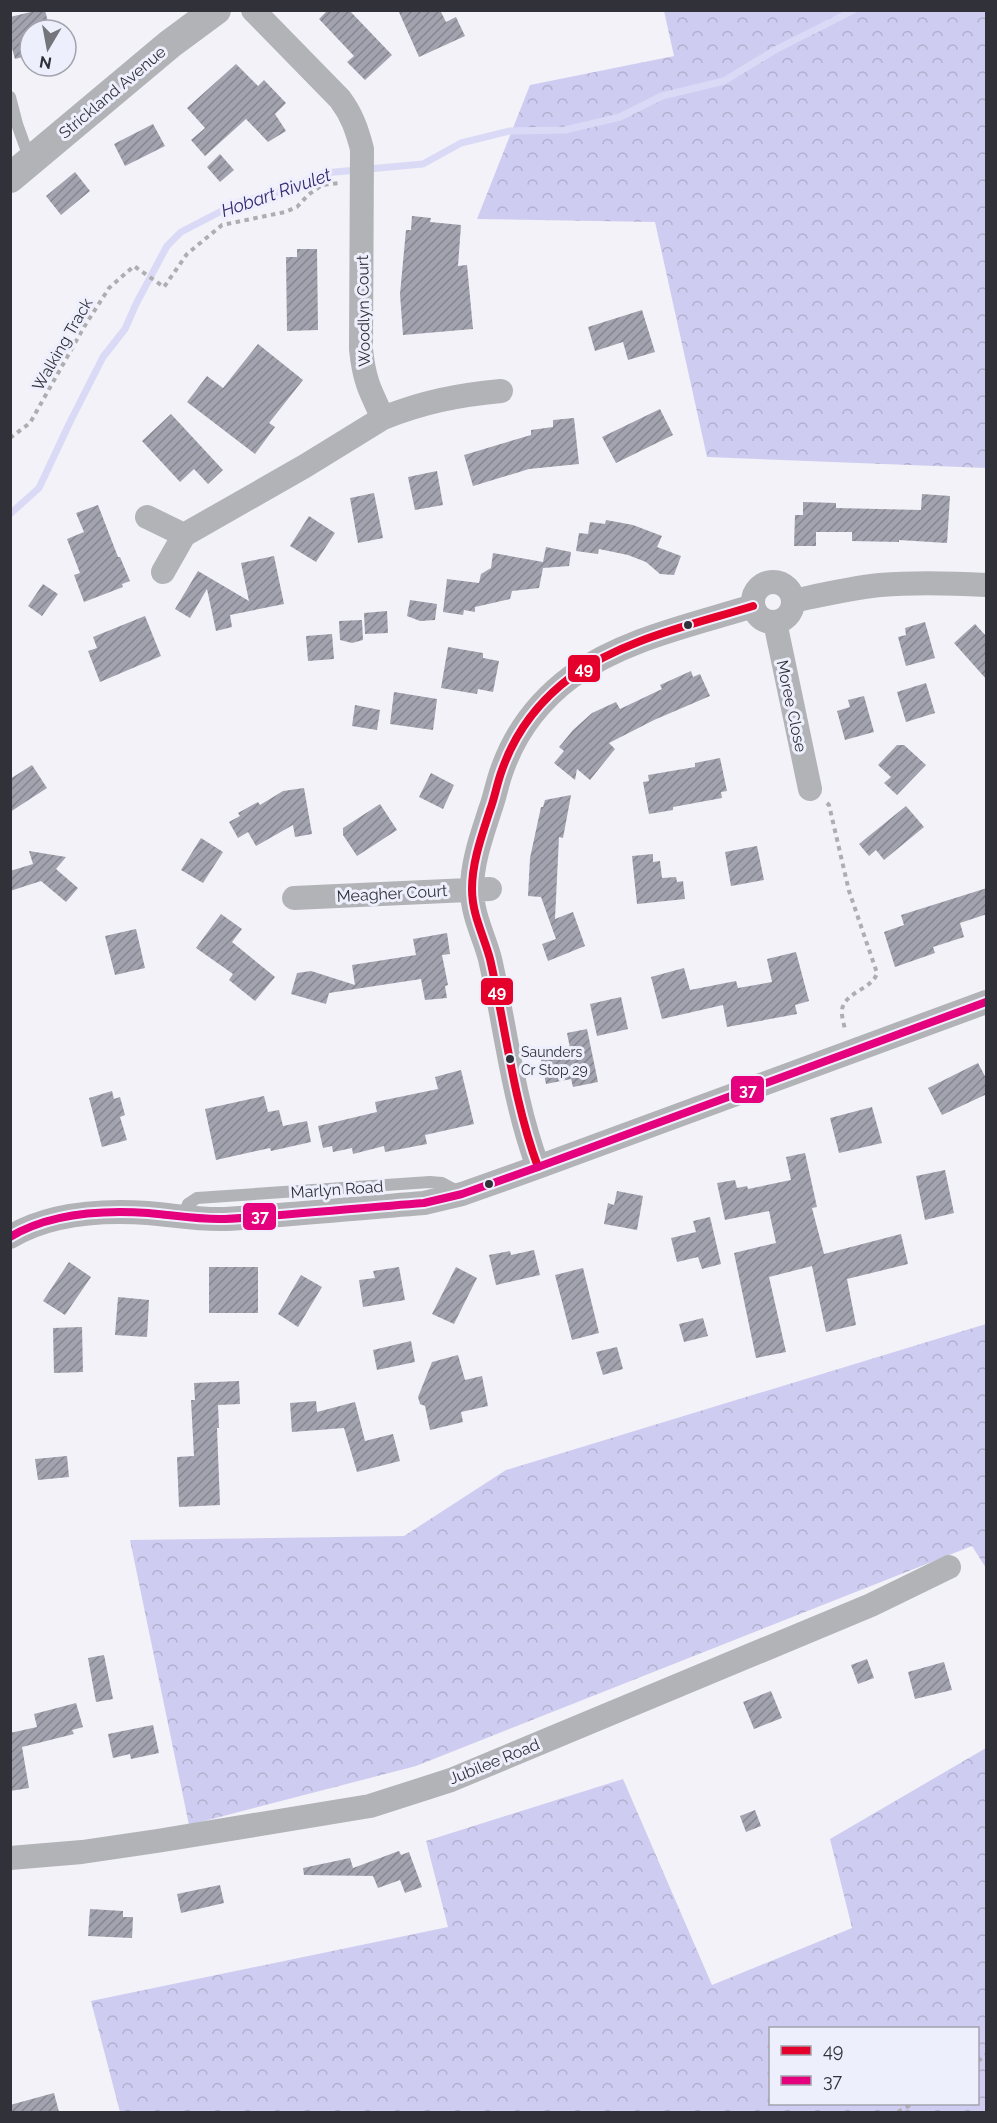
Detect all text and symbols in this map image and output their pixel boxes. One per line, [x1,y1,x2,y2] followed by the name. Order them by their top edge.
[18,18,78,78] north arrow
[55,42,170,143] street label: Strickland Avenue
[38,52,53,73] text: N
[218,164,334,221] water label: Hobart Rivulet
[353,254,374,367] street label: Woodlyn Court
[28,294,97,394] street label: Walking Track
[682,619,694,631] unlabelled marker
[567,654,601,683] line badge: 49
[772,658,811,754] street label: Moree Close
[575,659,593,678] text: 49
[336,881,449,906] street label: Meagher Court
[480,977,514,1006] line badge: 49
[488,982,506,1001] text: 49
[521,1044,588,1078] place label: Saunders Cr Stop 29
[504,1053,516,1065] marker: Saunders Cr Stop 29
[730,1075,765,1104] line badge: 37
[739,1081,757,1100] text: 37
[290,1177,384,1202] street label: Marlyn Road
[483,1178,495,1190] unlabelled marker
[242,1202,277,1231] line badge: 37
[251,1207,269,1226] text: 37
[446,1735,542,1788] street label: Jubilee Road
[769,2027,979,2105] legend
[823,2040,843,2061] text: 49
[823,2070,843,2091] text: 37

